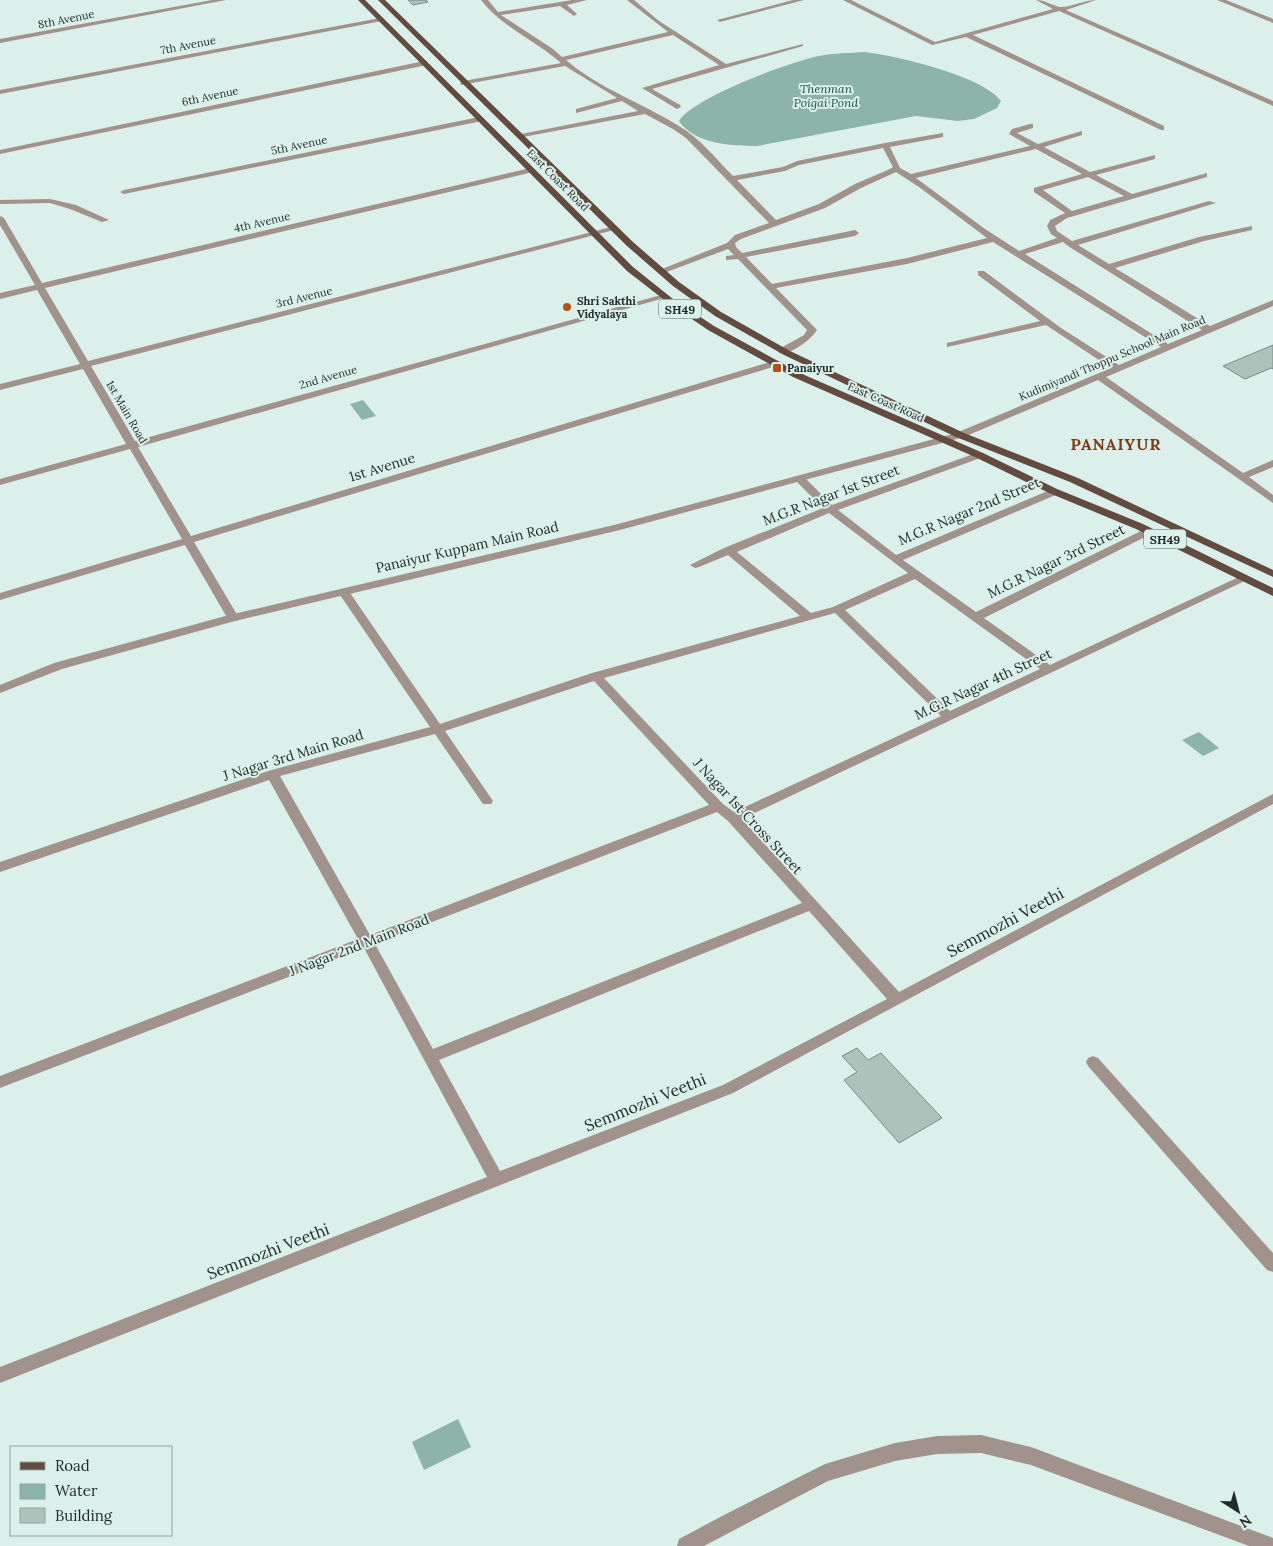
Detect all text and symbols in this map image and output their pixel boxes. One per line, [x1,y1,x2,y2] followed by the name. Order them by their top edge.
[37,7,95,31] street label: 8th Avenue
[159,33,217,57] street label: 7th Avenue
[794,81,858,110] water label: Thenman Poigai Pond
[180,83,240,109] street label: 6th Avenue
[270,132,328,158] street label: 5th Avenue
[524,146,592,214] street label: East Coast Road
[233,209,291,235] street label: 4th Avenue
[274,283,334,311] street label: 3rd Avenue
[577,294,636,321] place label: Shri Sakthi Vidyalaya
[659,300,701,318] road number: SH49
[561,301,573,313] marker: Shri Sakthi Vidyalaya
[1017,312,1208,404] street label: Kudimiyandi Thoppu School Main Road
[787,361,835,375] place label: Panaiyur
[298,362,359,392] street label: 2nd Avenue
[771,362,783,374] marker: Panaiyur
[103,378,151,446] street label: 1st Main Road
[846,379,927,425] street label: East Coast Road
[1071,434,1161,454] district label: PANAIYUR
[347,448,418,486] street label: 1st Avenue
[760,460,903,529] street label: M.G.R Nagar 1st Street
[895,473,1043,549] street label: M.G.R Nagar 2nd Street
[374,517,560,577] street label: Panaiyur Kuppam Main Road
[984,520,1128,602] street label: M.G.R Nagar 3rd Street
[1144,530,1186,548] road number: SH49
[911,644,1055,724] street label: M.G.R Nagar 4th Street
[220,725,365,785] street label: J Nagar 3rd Main Road
[689,753,807,878] street label: J Nagar 1st Cross Street
[943,883,1067,961] street label: Semmozhi Veethi
[286,910,431,980] street label: J Nagar 2nd Main Road
[581,1068,709,1136] street label: Semmozhi Veethi
[204,1218,332,1284] street label: Semmozhi Veethi
[10,1446,172,1536] legend
[55,1456,90,1475] text: Road
[55,1481,98,1500] text: Water
[1213,1486,1263,1536] north arrow
[55,1506,113,1525] text: Building
[1236,1511,1255,1532] text: N

